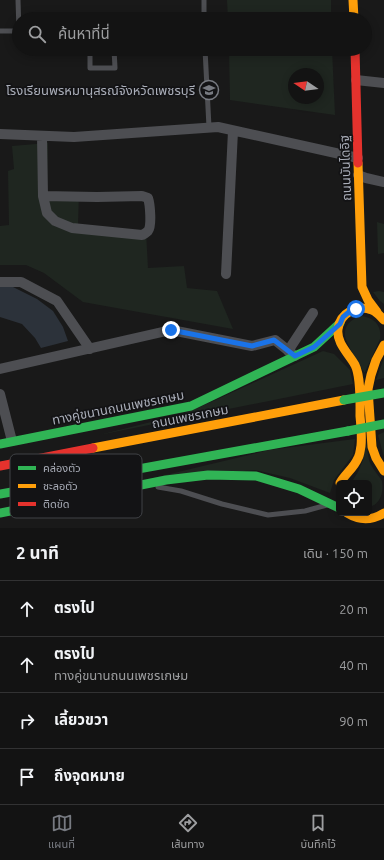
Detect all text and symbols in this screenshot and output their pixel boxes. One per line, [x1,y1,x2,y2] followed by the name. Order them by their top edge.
[12,12,372,56] search box
[26,23,48,45] icon: search
[58,25,110,42] text: ค้นหาที่นี่
[288,68,324,104] north arrow
[198,79,220,101] school or university icon: โรงเรียนพรหมานุสรณ์จังหวัดเพชรบุรี
[6,83,195,98] place label: โรงเรียนพรหมานุสรณ์จังหวัดเพชรบุรี
[337,135,354,201] street label: ถนนบันไดอิฐ
[347,300,365,318] route start
[162,321,180,339] route end
[51,387,185,428] street label: ทางคู่ขนานถนนเพชรเกษม
[150,402,230,430] street label: ถนนเพชรเกษม
[10,454,142,518] legend
[43,462,81,474] text: คล่องตัว
[43,480,78,492] text: ชะลอตัว
[336,480,372,516] map controls
[336,480,372,516] button: locate
[43,498,70,510] text: ติดขัด
[16,543,59,562] text: 2 นาที
[303,546,368,560] text: เดิน · 150 m
[16,598,38,620] icon: ahead
[54,599,95,616] text: ตรงไป
[339,602,368,616] text: 20 m
[54,645,95,662] text: ตรงไป
[16,654,38,676] icon: ahead
[339,658,368,672] text: 40 m
[54,668,188,682] text: ทางคู่ขนานถนนเพชรเกษม
[16,710,38,732] icon: right
[54,711,108,728] text: เลี้ยวขวา
[339,714,368,728] text: 90 m
[16,766,38,788] icon: arrive
[54,767,125,784] text: ถึงจุดหมาย
[48,812,75,853] tab: แผนที่
[171,812,204,853] tab: เส้นทาง
[301,812,336,853] tab: บันทึกไว้

